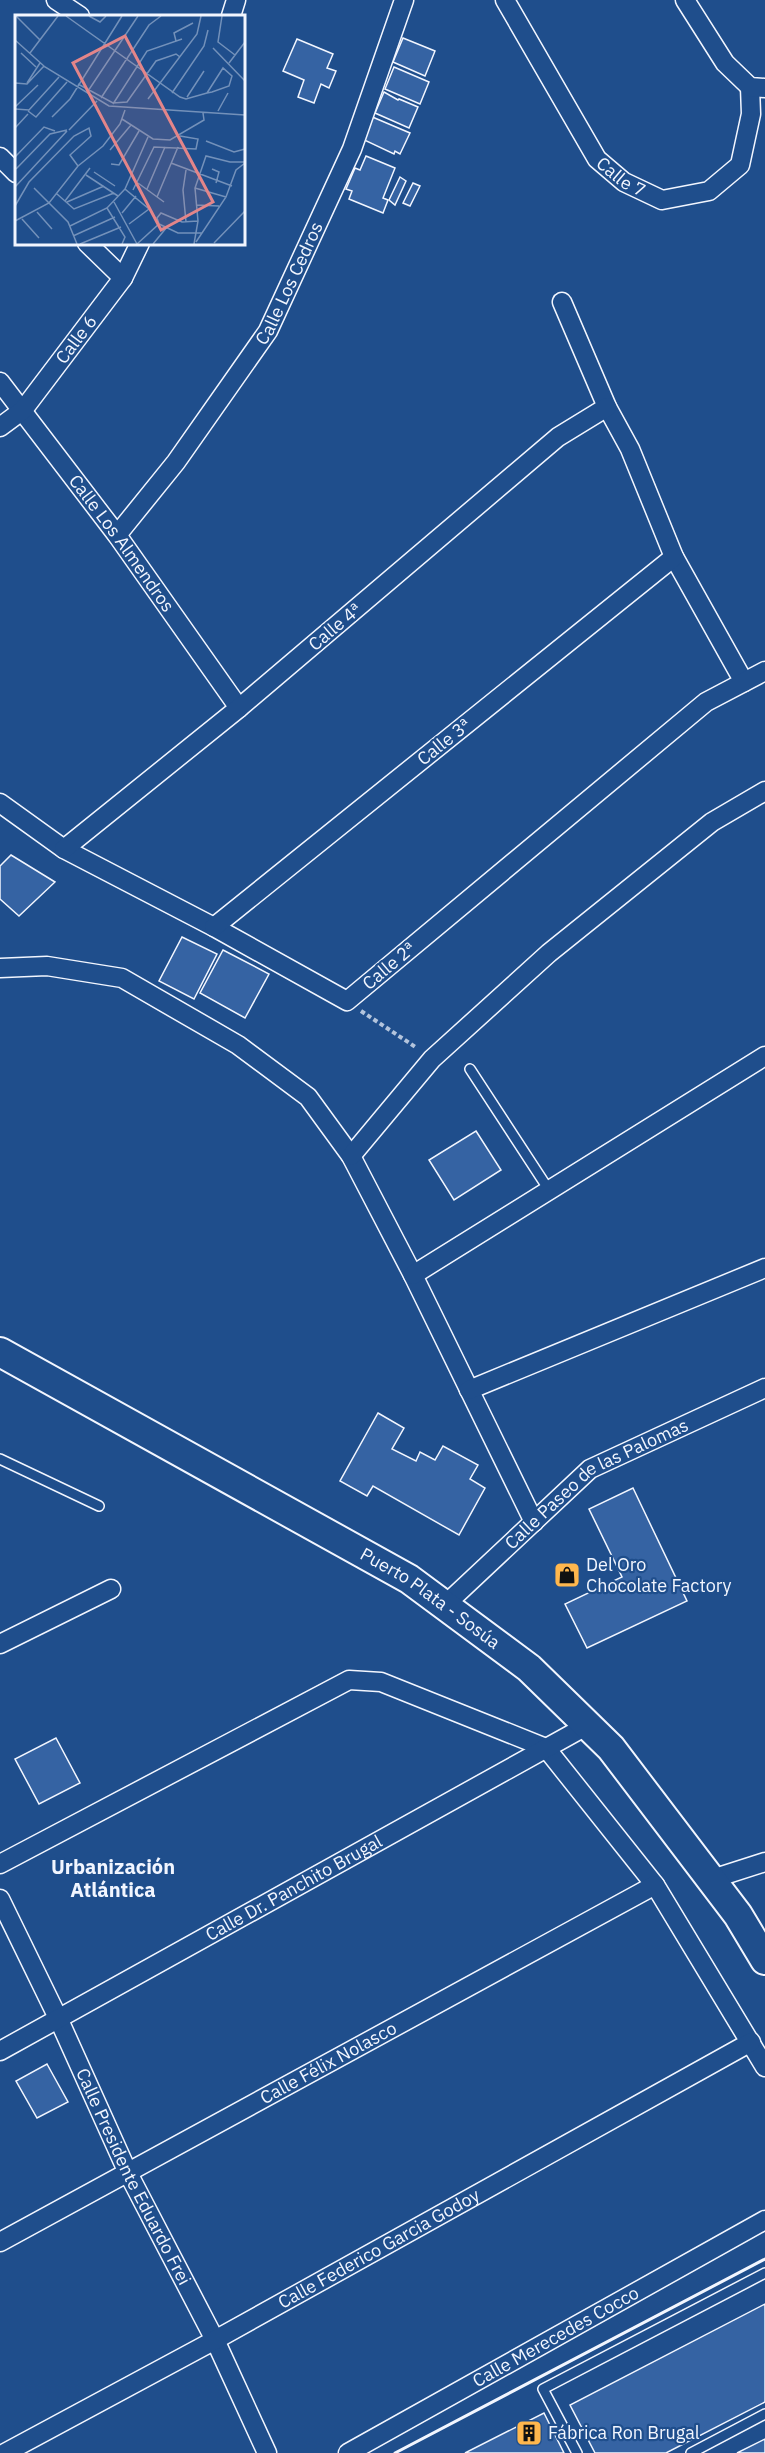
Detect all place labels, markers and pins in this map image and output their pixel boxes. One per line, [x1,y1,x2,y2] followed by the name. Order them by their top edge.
[586,1553,732,1597] place label: Del Oro Chocolate Factory
[552,1560,582,1590] shop icon: Del Oro Chocolate Factory
[514,2418,544,2448] building icon: Fábrica Ron Brugal
[548,2421,700,2444] place label: Fábrica Ron Brugal

